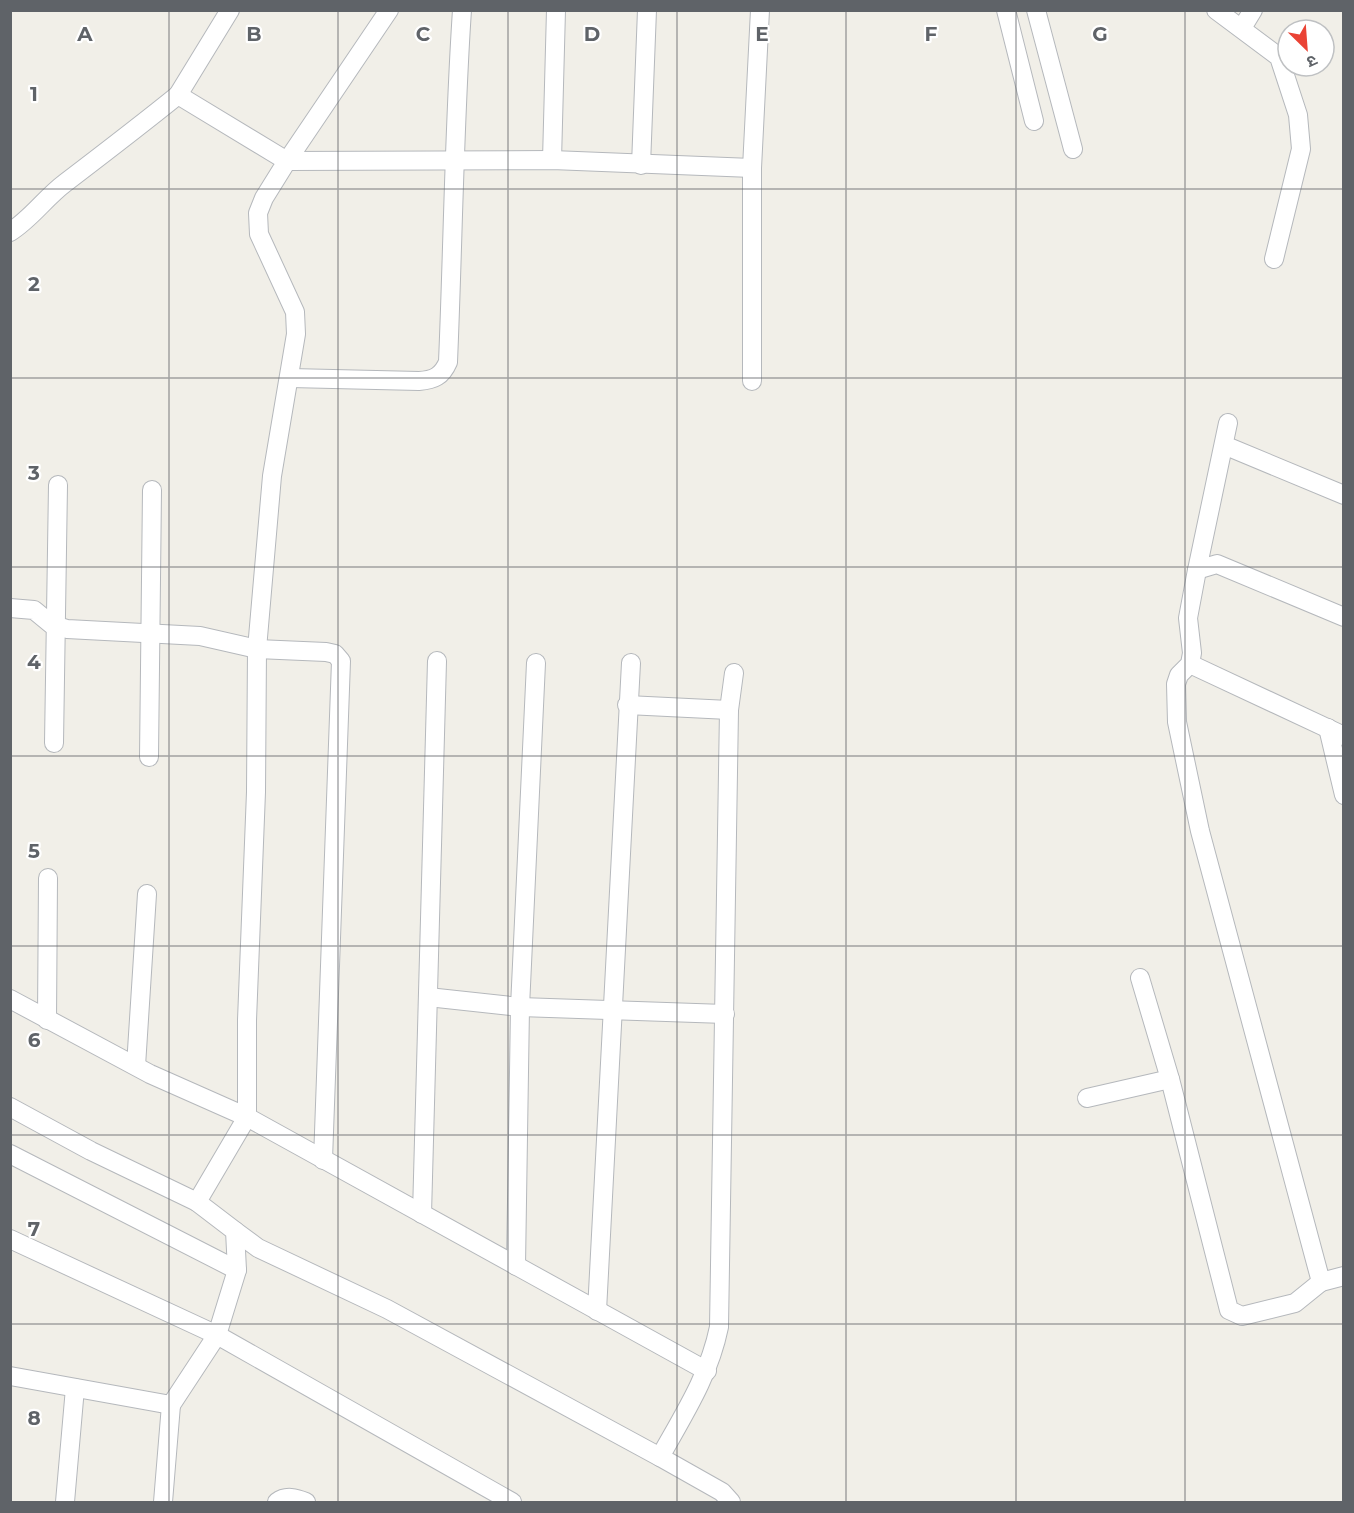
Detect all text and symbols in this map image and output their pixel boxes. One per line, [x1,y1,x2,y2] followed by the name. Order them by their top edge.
[1276,18,1336,78] north arrow
[76,22,93,46] text: A
[246,22,262,46] text: B
[416,22,431,46] text: C
[584,22,600,46] text: D
[755,22,769,46] text: E
[925,22,938,46] text: F
[1092,22,1108,46] text: G
[1303,51,1320,72] text: उ
[30,82,38,106] text: 1
[28,272,40,296] text: 2
[27,461,40,485] text: 3
[27,650,41,674] text: 4
[28,839,40,863] text: 5
[28,1028,41,1052] text: 6
[28,1217,40,1241] text: 7
[27,1406,41,1430] text: 8

